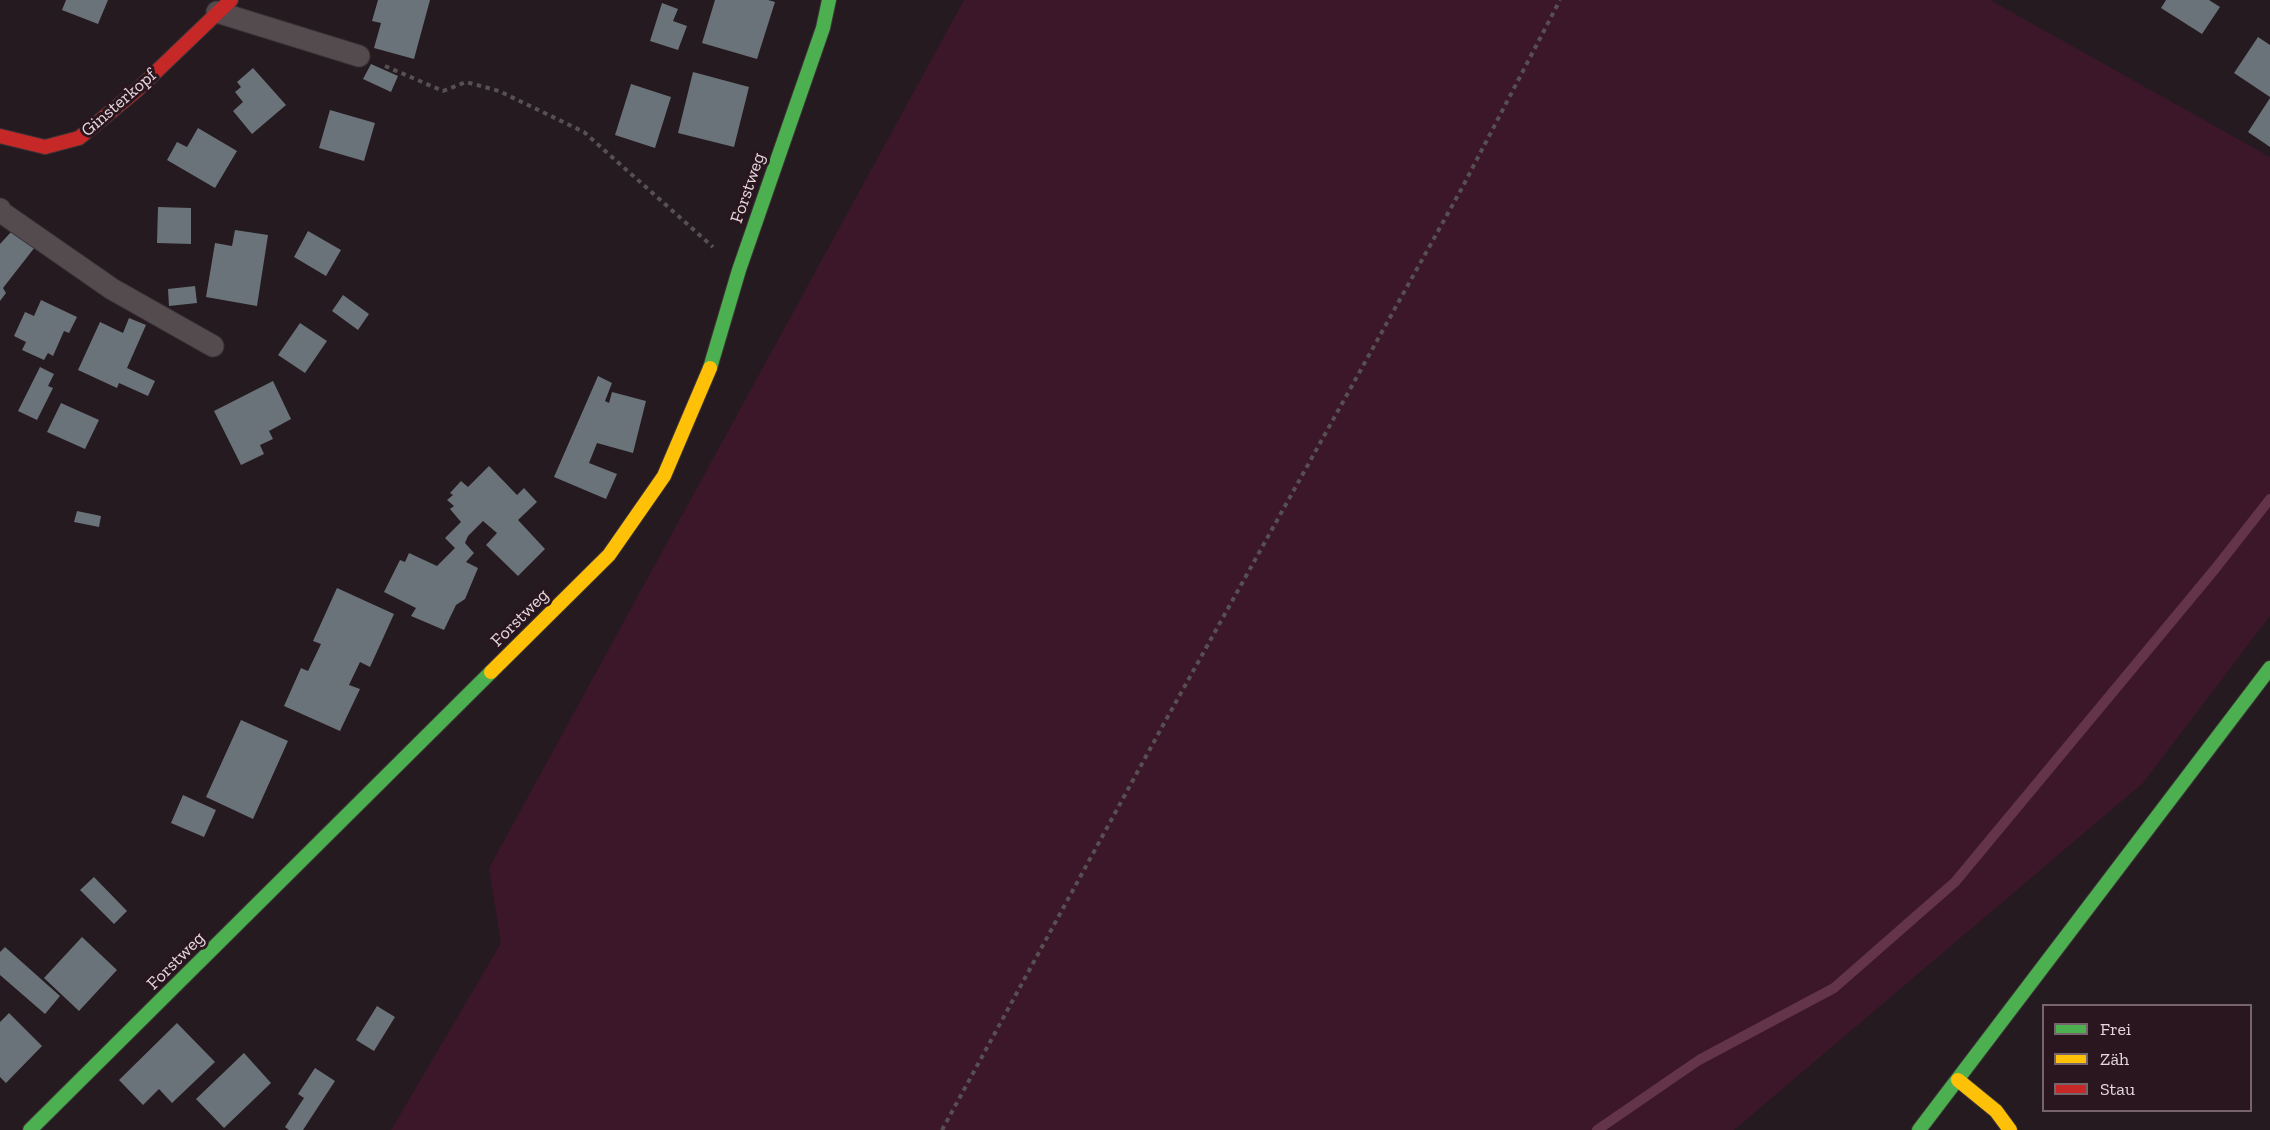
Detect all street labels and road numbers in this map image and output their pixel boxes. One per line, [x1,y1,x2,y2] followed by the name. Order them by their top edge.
[77,65,161,141] street label: Ginsterkopf
[726,150,770,226] street label: Forstweg
[487,585,553,651] street label: Forstweg
[143,928,209,994] street label: Forstweg

